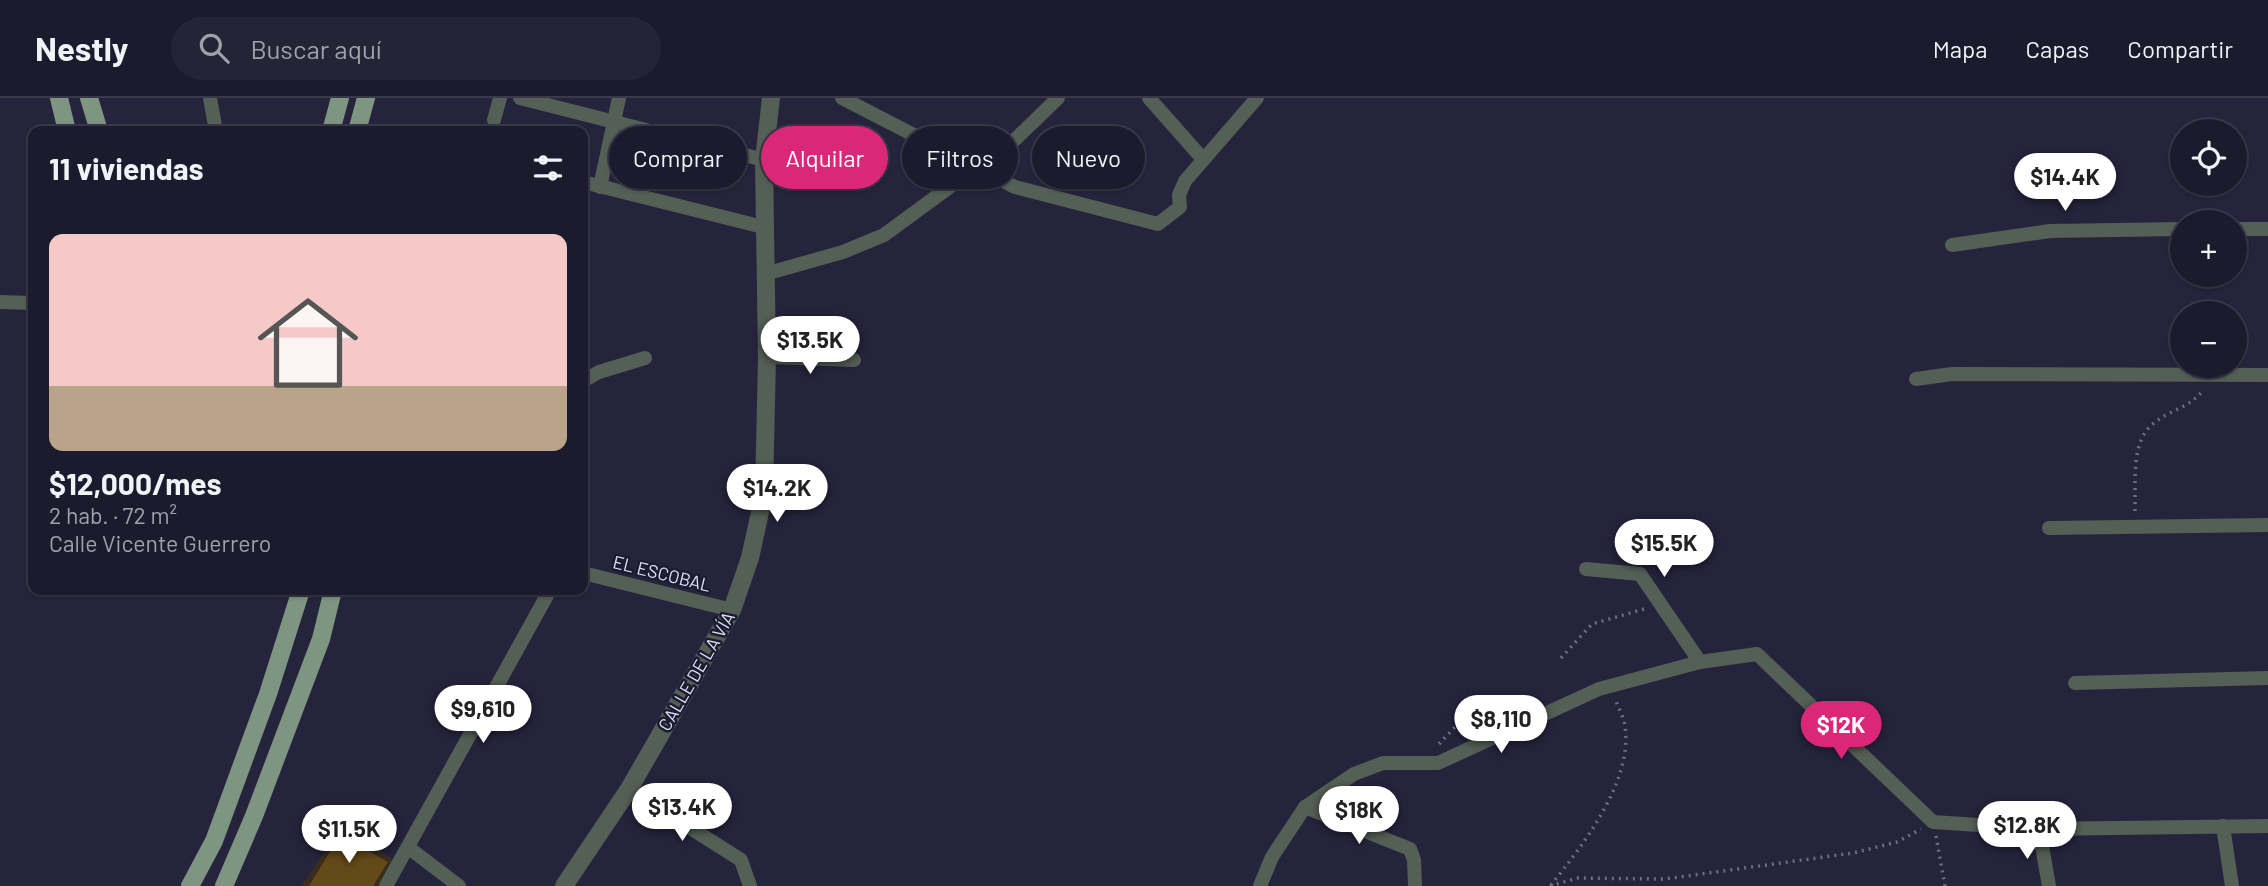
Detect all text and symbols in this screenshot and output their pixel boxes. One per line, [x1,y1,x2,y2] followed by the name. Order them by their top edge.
[171,17,661,80] search box
[35,28,129,68] text: Nestly
[195,29,233,67] icon: search
[251,33,381,64] text: Buscar aquí
[1933,34,1988,63] text: Mapa
[2026,34,2089,63] text: Capas
[2127,34,2233,63] text: Compartir
[2170,119,2247,378] map controls
[2170,119,2247,196] button: locate
[609,126,747,189] chip: Comprar
[761,126,888,189] chip: Alquilar
[902,126,1018,189] chip: Filtros
[1032,126,1145,189] chip: Nuevo
[529,149,567,187] icon: filters
[49,150,204,186] text: 11 viviendas
[2008,153,2122,213] pin: $14.4K
[2030,162,2100,190] text: $14.4K
[2170,210,2247,287] button: +
[245,280,371,406] icon: home
[2170,301,2247,378] button: −
[753,316,867,376] pin: $13.5K
[777,325,843,353] text: $13.5K
[720,464,834,524] pin: $14.2K
[49,465,222,501] text: $12,000/mes
[743,473,811,501] text: $14.2K
[49,501,177,529] text: 2 hab. · 72 m²
[1607,519,1721,579] pin: $15.5K
[1631,528,1697,556] text: $15.5K
[49,529,271,557] text: Calle Vicente Guerrero
[611,550,713,596] street label: EL ESCOBAL
[653,607,739,735] street label: CALLE DE LA VÍA
[426,686,540,745] pin: $9,610
[451,694,515,722] text: $9,610
[1444,696,1558,755] pin: $8,110
[1800,702,1882,761] pin: $12K
[1470,704,1532,732] text: $8,110
[1817,710,1865,738] text: $12K
[625,784,739,843] pin: $13.4K
[1318,786,1400,846] pin: $18K
[648,792,716,820] text: $13.4K
[1335,795,1383,823] text: $18K
[1970,802,2084,861] pin: $12.8K
[292,806,406,865] pin: $11.5K
[1993,810,2061,838] text: $12.8K
[318,814,380,842] text: $11.5K

